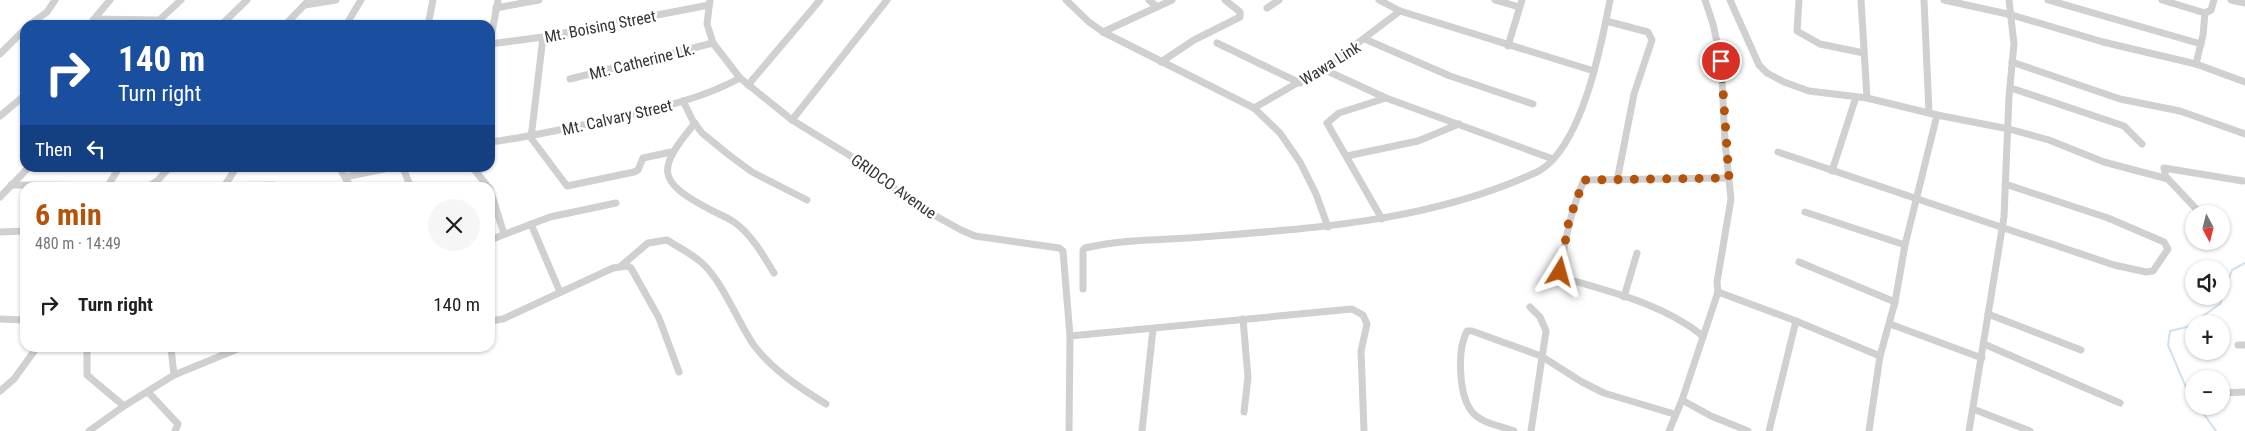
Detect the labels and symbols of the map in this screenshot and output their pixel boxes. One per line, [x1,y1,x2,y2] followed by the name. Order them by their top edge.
[543,6,658,47] street label: Mt. Boising Street
[1297,37,1365,89] street label: Wawa Link
[587,39,697,84] street label: Mt. Catherine Lk.
[1700,40,1742,82] pin
[560,96,674,139] street label: Mt. Calvary Street
[848,150,940,223] street label: GRIDCO Avenue
[2185,205,2230,250] north arrow
[1533,245,1585,297] position arrow

